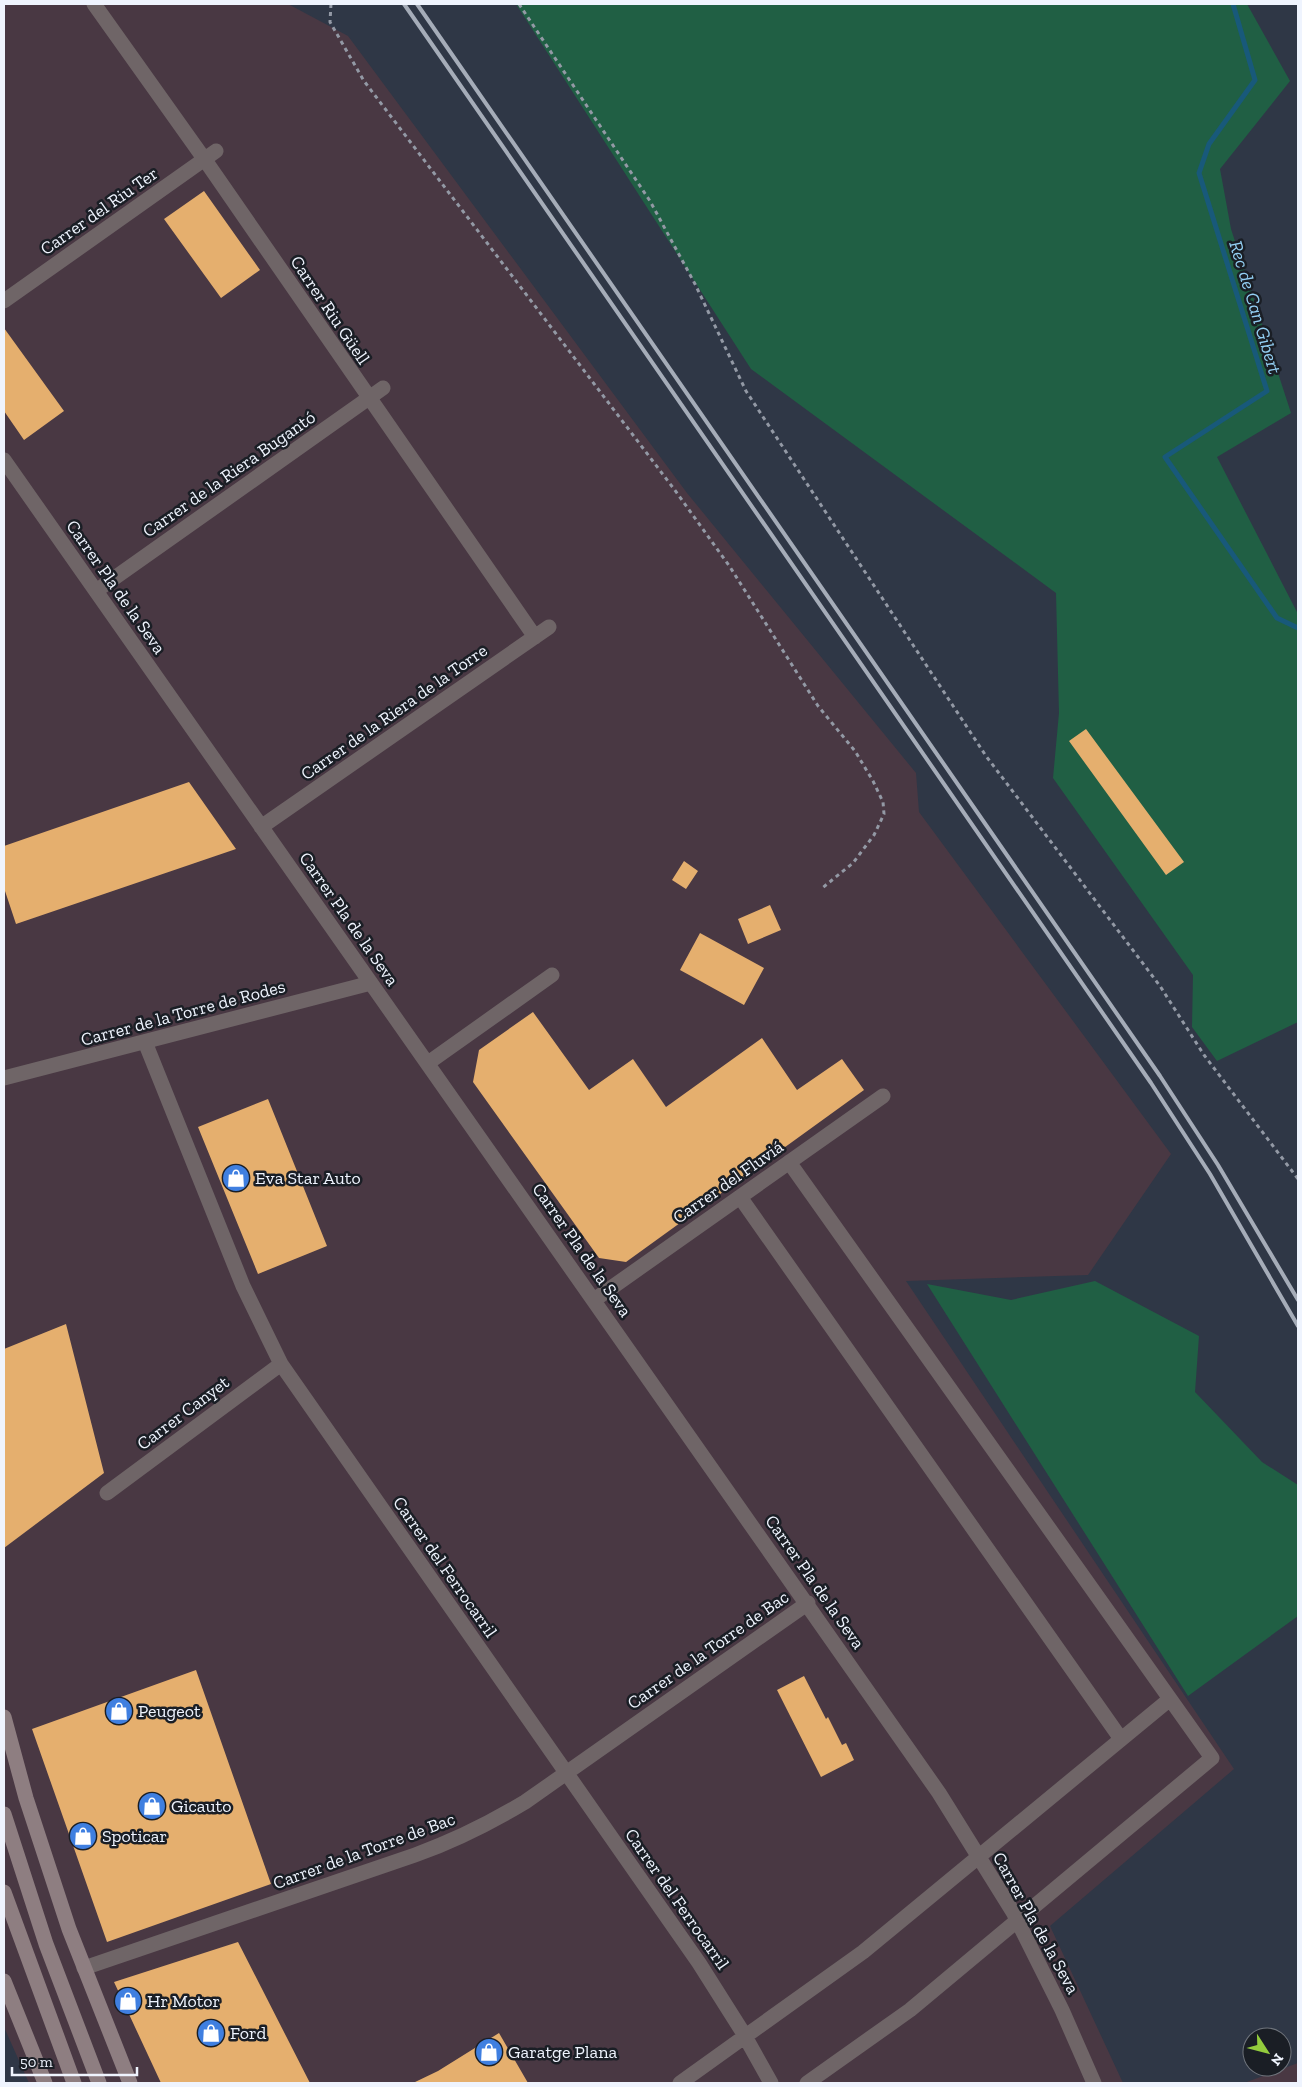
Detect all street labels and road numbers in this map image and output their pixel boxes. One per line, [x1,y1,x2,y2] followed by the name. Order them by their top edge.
[36,162,162,260] street label: Carrer del Riu Ter
[286,252,375,369] street label: Carrer Riu Güell
[138,406,320,542] street label: Carrer de la Riera Bugantó
[61,516,171,659] street label: Carrer Pla de la Seva
[296,639,492,785] street label: Carrer de la Riera de la Torre
[294,848,404,991] street label: Carrer Pla de la Seva
[78,975,288,1051] street label: Carrer de la Torre de Rodes
[668,1136,788,1228] street label: Carrer del Fluviá
[527,1179,637,1322] street label: Carrer Pla de la Seva
[133,1371,234,1455] street label: Carrer Canyet
[388,1492,502,1642] street label: Carrer del Ferrocarril
[760,1511,870,1654] street label: Carrer Pla de la Seva
[623,1586,793,1714] street label: Carrer de la Torre de Bac
[270,1808,458,1894] street label: Carrer de la Torre de Bac
[620,1824,734,1974] street label: Carrer del Ferrocarril
[988,1848,1084,1998] street label: Carrer Pla de la Seva

